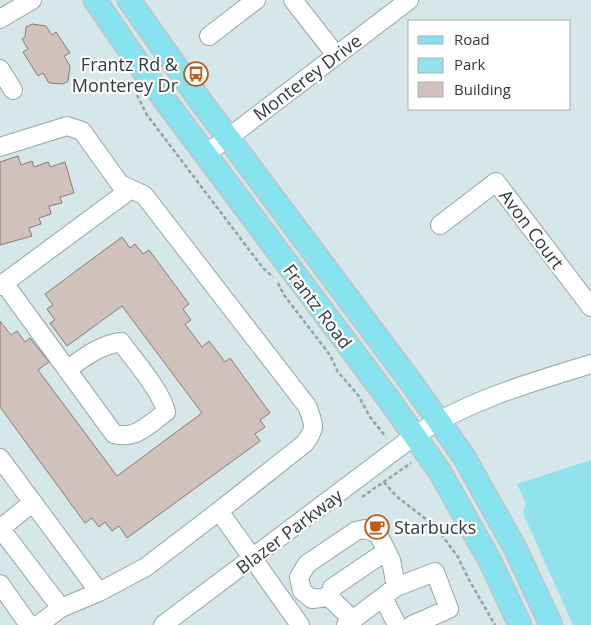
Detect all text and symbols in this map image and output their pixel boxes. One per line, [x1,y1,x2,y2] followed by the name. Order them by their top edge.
[408,20,571,110] legend
[248,28,366,126] street label: Monterey Drive
[454,29,490,49] text: Road
[72,52,179,97] place label: Frantz Rd & Monterey Dr
[454,54,485,74] text: Park
[183,61,209,87] bus stop icon: Frantz Rd & Monterey Dr
[454,79,511,99] text: Building
[494,184,570,274] street label: Avon Court
[278,259,358,353] street label: Frantz Road
[231,483,348,579] street label: Blazer Parkway
[364,514,390,540] cafe icon: Starbucks
[394,515,476,539] place label: Starbucks

